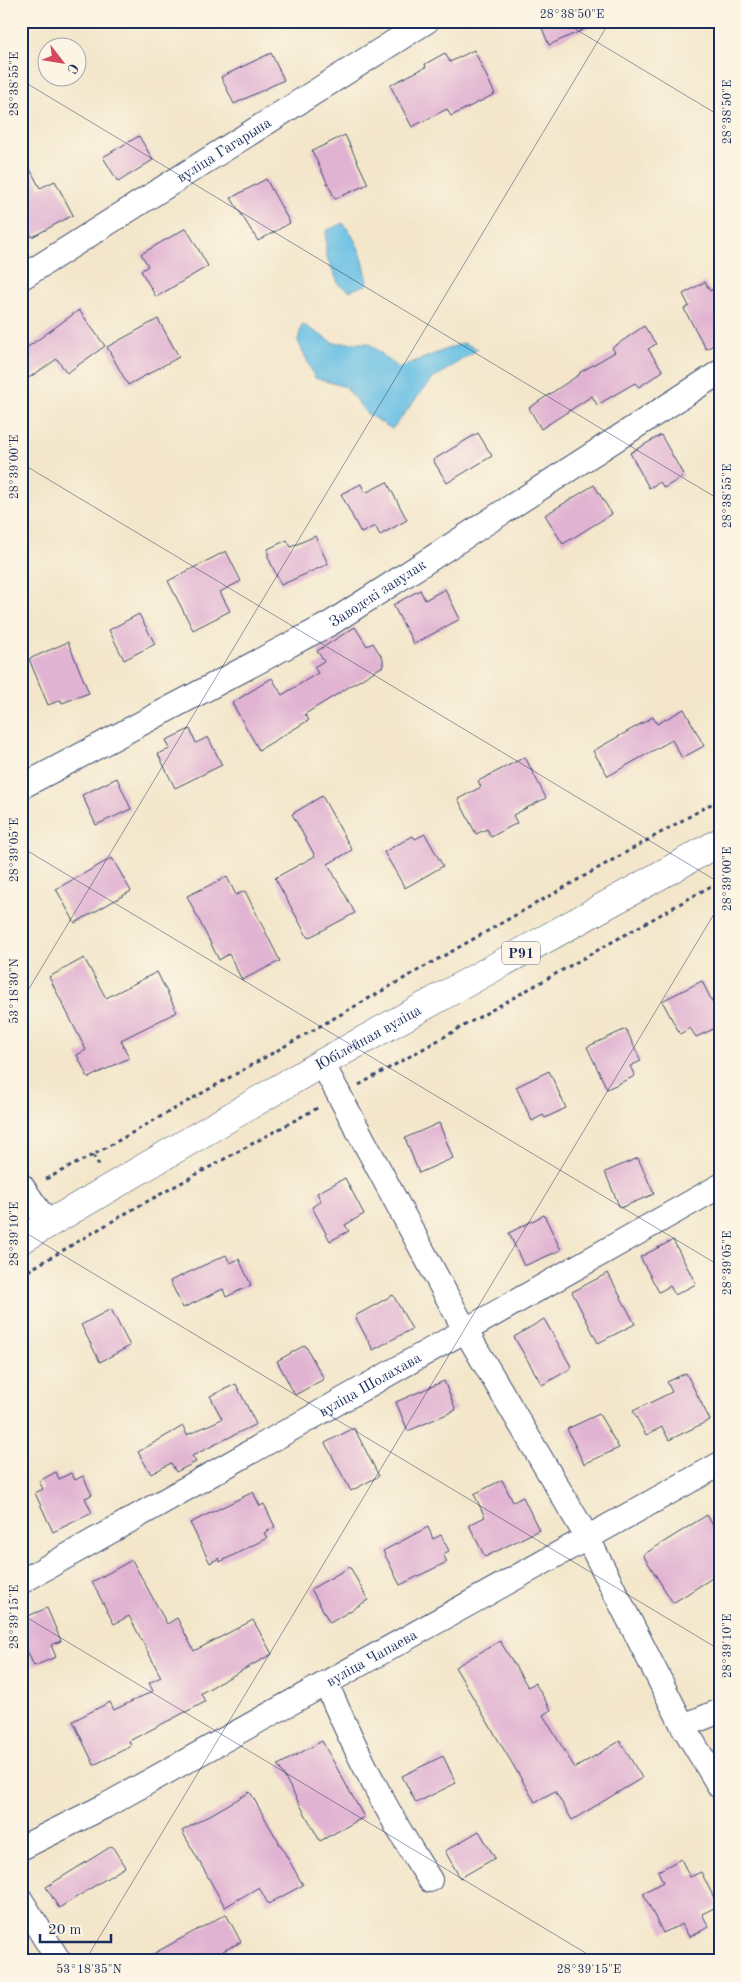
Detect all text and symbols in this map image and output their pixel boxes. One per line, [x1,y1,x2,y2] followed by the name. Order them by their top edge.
[540,8,604,21] text: 28°38'50"E
[38,38,88,88] north arrow
[8,52,21,116] text: 28°38'55"E
[64,61,81,76] text: С
[721,80,734,144] text: 28°38'50"E
[175,115,275,186] street label: вуліца Гагарына
[9,435,21,499] text: 28°39'00"E
[721,464,734,528] text: 28°38'55"E
[327,557,430,631] street label: Заводскі завулак
[8,818,21,882] text: 28°39'05"E
[722,847,734,911] text: 28°39'00"E
[502,941,540,964] road number: Р91
[8,958,21,1024] text: 53°18'30"N
[314,1003,425,1074] street label: Юбілейная вуліца
[9,1202,21,1266] text: 28°39'10"E
[721,1231,734,1295] text: 28°39'05"E
[317,1351,425,1420] street label: вуліца Шолахава
[8,1585,21,1649] text: 28°39'15"E
[722,1614,734,1678] text: 28°39'10"E
[324,1628,421,1690] street label: вуліца Чапаева
[40,1912,111,1944] scale bar
[48,1923,82,1938] text: 20 m
[56,1963,122,1976] text: 53°18'35"N
[557,1963,621,1976] text: 28°39'15"E

